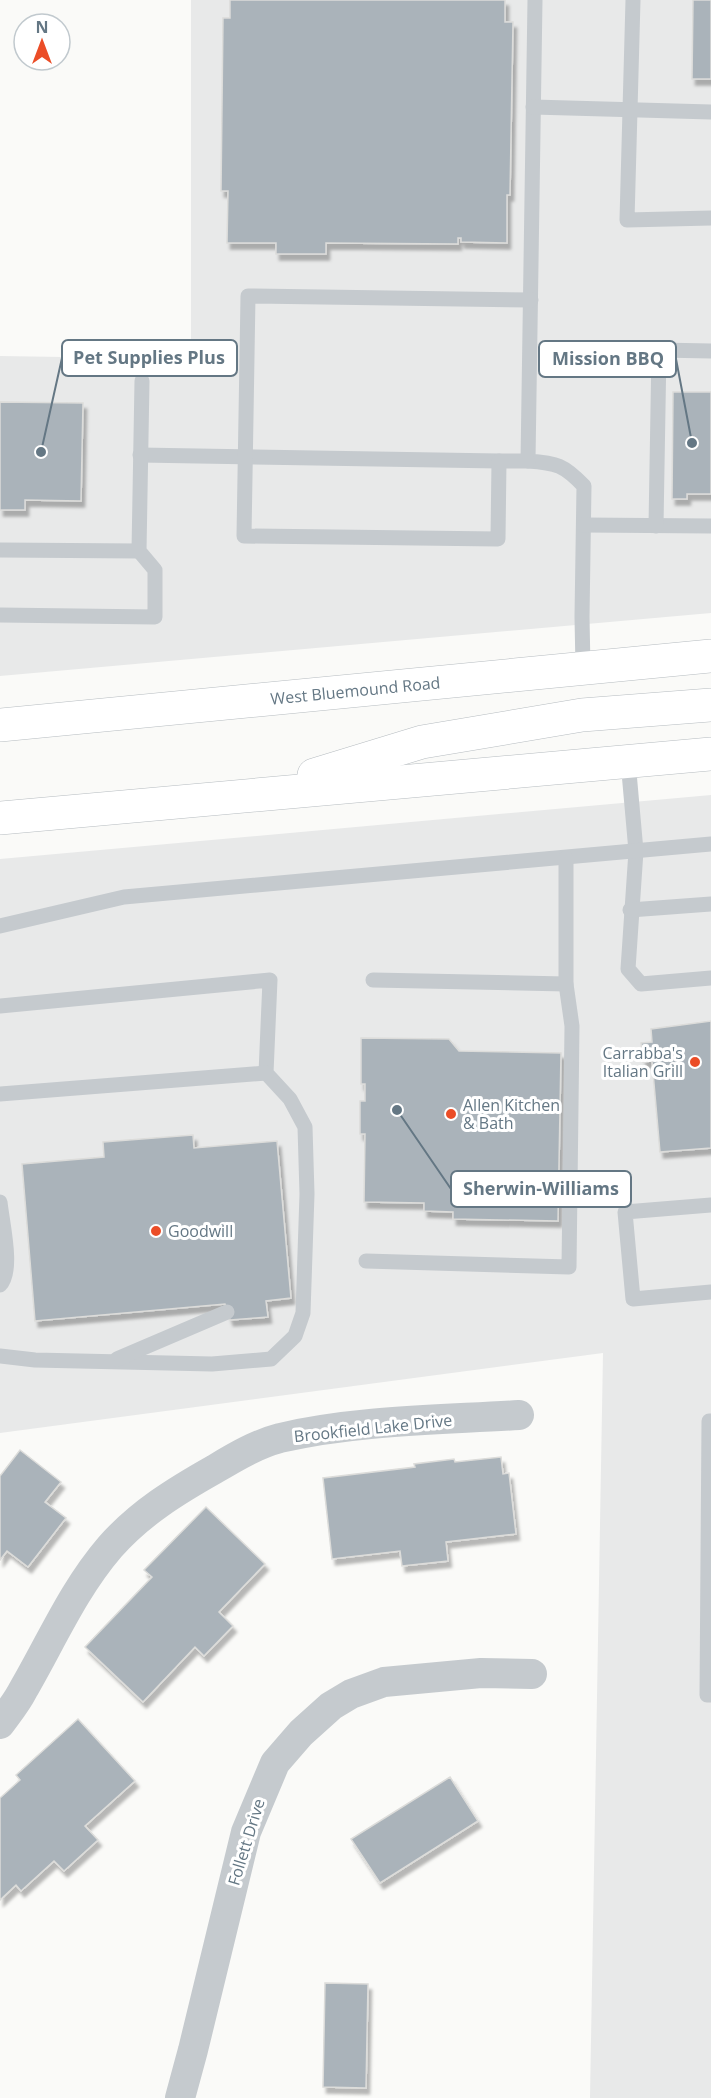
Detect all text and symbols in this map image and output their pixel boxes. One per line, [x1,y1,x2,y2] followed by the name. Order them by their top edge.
[12,12,72,72] north arrow
[35,16,49,38] text: N
[62,340,237,376] callout: Pet Supplies Plus
[539,341,676,377] callout: Mission BBQ
[73,345,225,369] text: Pet Supplies Plus
[552,346,664,370] text: Mission BBQ
[269,671,441,710] street label: West Bluemound Road
[602,1042,683,1082] place label: Carrabba's Italian Grill
[688,1055,702,1069] marker: Carrabba's Italian Grill
[463,1094,560,1134] place label: Allen Kitchen & Bath
[444,1107,458,1121] marker: Allen Kitchen & Bath
[451,1171,631,1207] callout: Sherwin-Williams
[463,1176,619,1200] text: Sherwin-Williams
[168,1220,233,1242] place label: Goodwill
[149,1224,163,1238] marker: Goodwill
[293,1409,453,1447] street label: Brookfield Lake Drive
[222,1796,270,1888] street label: Follett Drive

